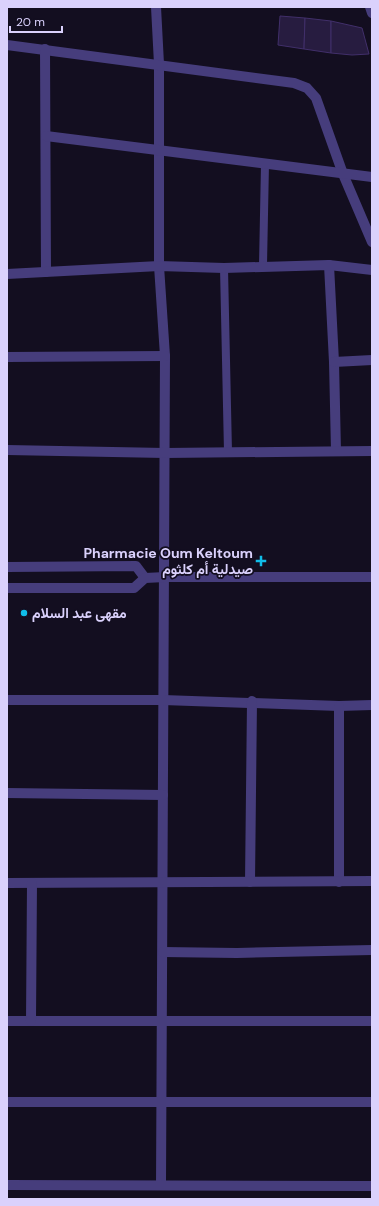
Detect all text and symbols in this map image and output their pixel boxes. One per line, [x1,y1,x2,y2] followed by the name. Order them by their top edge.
[10,8,62,34] scale bar
[16,14,45,30] text: 20 m
[83,544,253,578] place label: Pharmacie Oum Keltoum صيدلية أم كلثوم
[256,556,266,566] marker: Pharmacie Oum Keltoum صيدلية أم كلثوم
[32,604,127,622] place label: مقهى عبد السلام
[19,608,29,618] marker: مقهى عبد السلام

